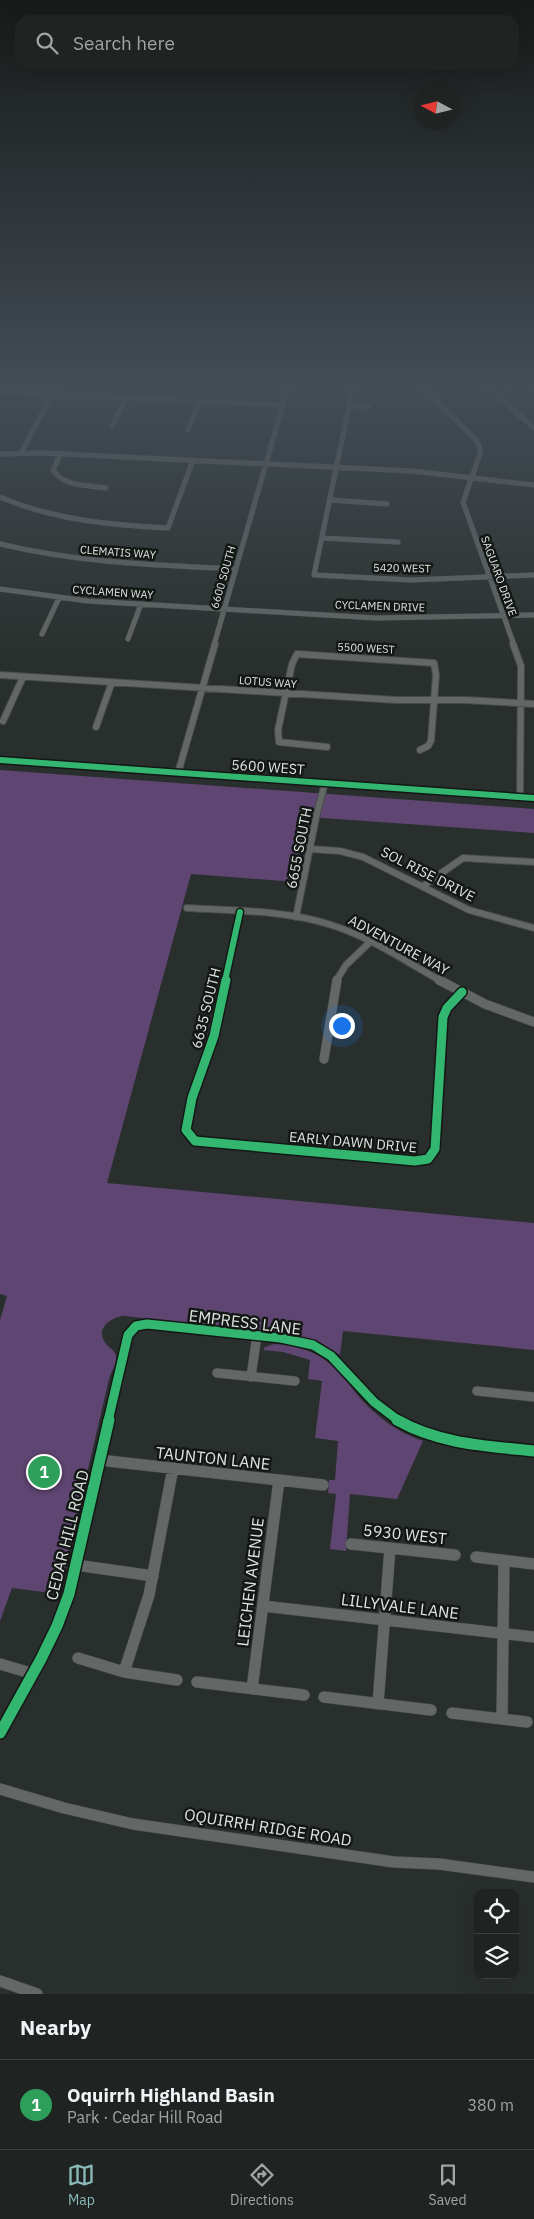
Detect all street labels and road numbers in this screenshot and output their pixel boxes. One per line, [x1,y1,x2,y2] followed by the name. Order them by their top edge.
[478,534,520,618] street label: SAGUARO DRIVE
[79,542,157,562] street label: CLEMATIS WAY
[207,544,239,610] street label: 6600 SOUTH
[373,560,432,576] street label: 5420 WEST
[72,582,154,602] street label: CYCLAMEN WAY
[335,597,425,615] street label: CYCLAMEN DRIVE
[337,639,396,657] street label: 5500 WEST
[238,673,298,691] street label: LOTUS WAY
[231,755,305,779] street label: 5600 WEST
[282,806,316,890] street label: 6655 SOUTH
[378,843,478,905] street label: SOL RISE DRIVE
[345,911,453,979] street label: ADVENTURE WAY
[187,966,225,1050] street label: 6635 SOUTH
[288,1127,418,1157] street label: EARLY DAWN DRIVE
[188,1305,302,1339] street label: EMPRESS LANE
[155,1442,271,1474] street label: TAUNTON LANE
[41,1468,93,1602] street label: CEDAR HILL ROAD
[232,1516,268,1648] street label: LEICHEN AVENUE
[362,1520,448,1548] street label: 5930 WEST
[340,1589,460,1623] street label: LILLYVALE LANE
[183,1804,353,1850] street label: OQUIRRH RIDGE ROAD

